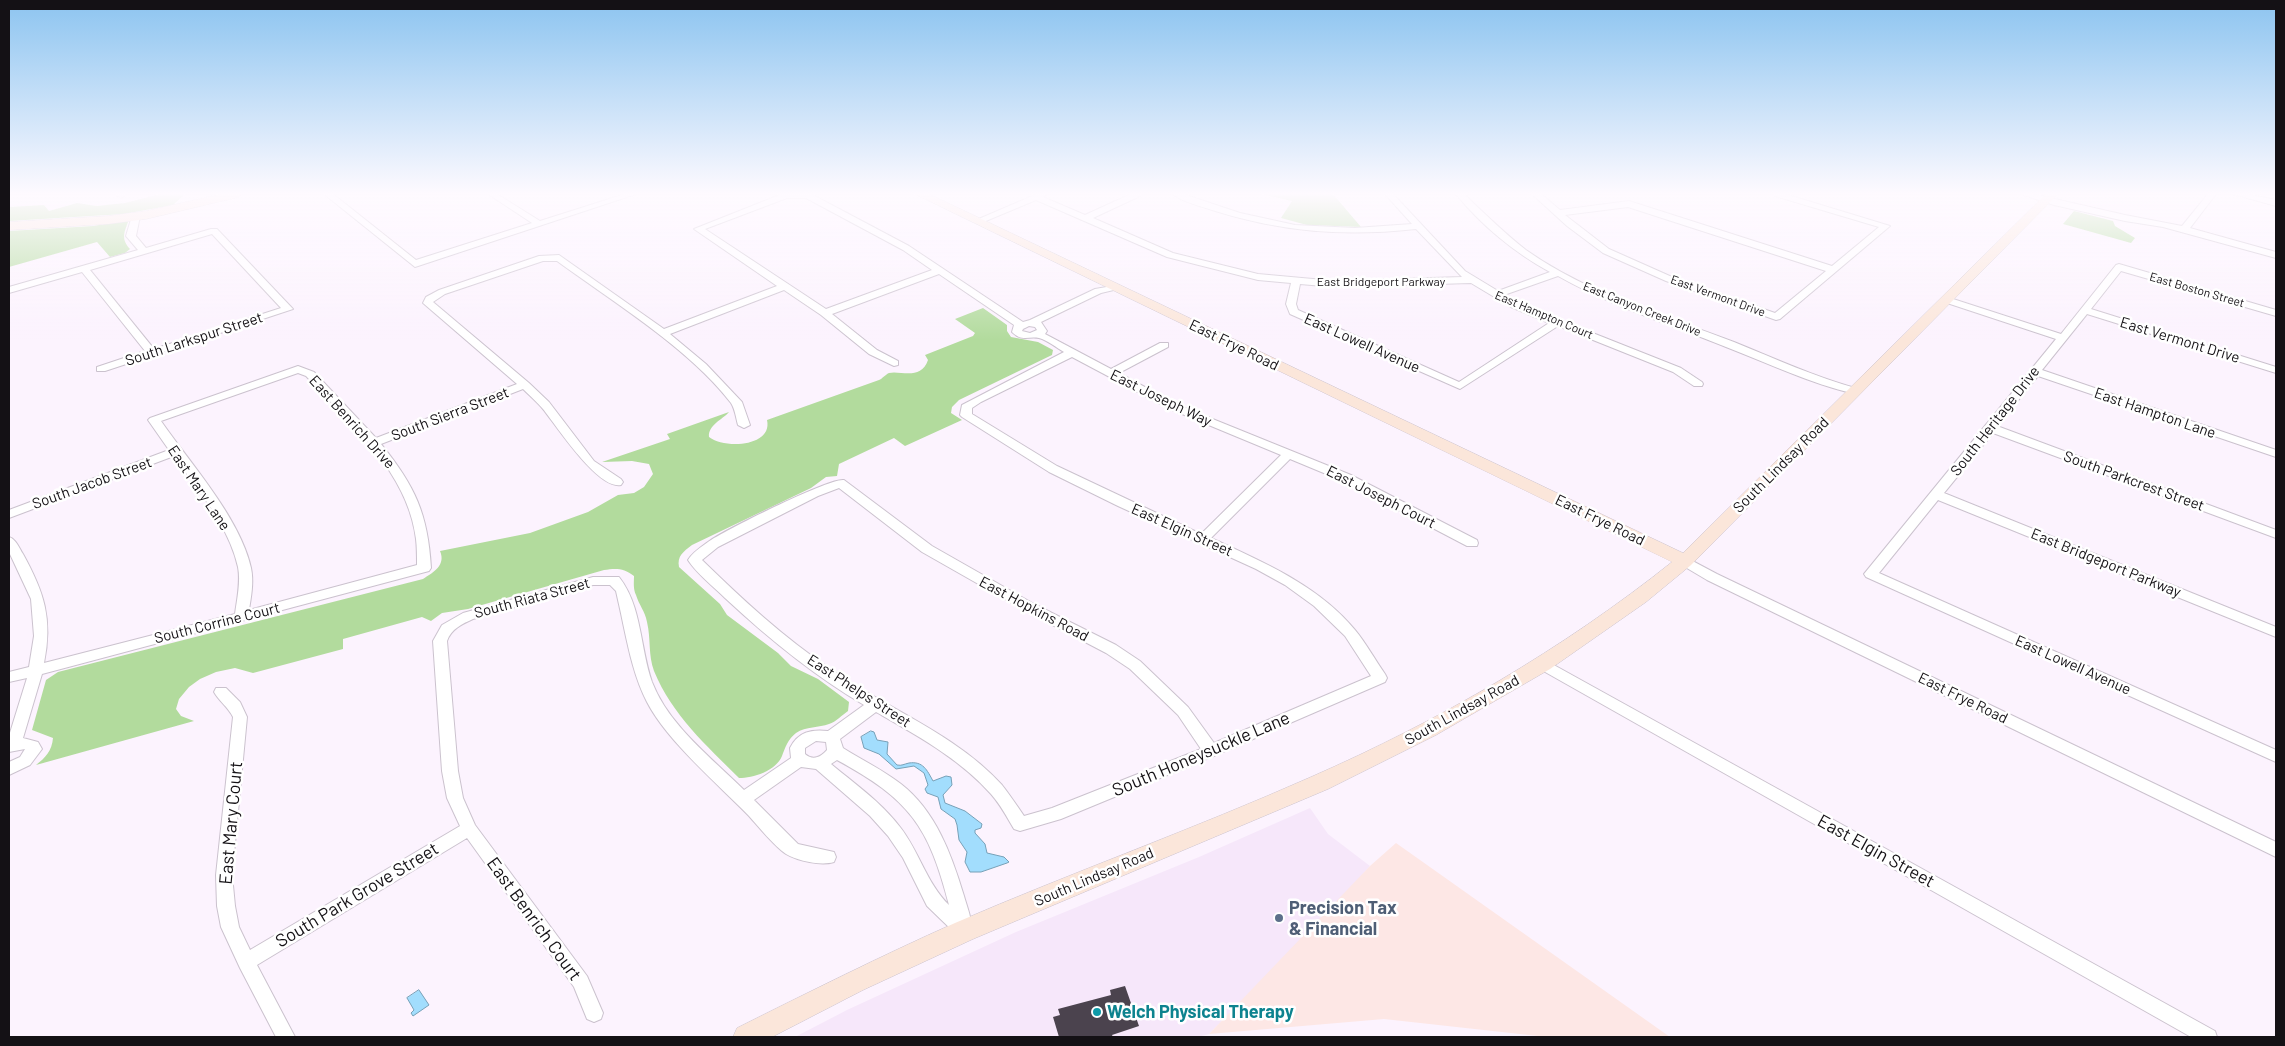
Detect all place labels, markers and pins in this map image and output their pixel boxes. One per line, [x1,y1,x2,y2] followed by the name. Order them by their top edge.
[1289,897,1397,940] place label: Precision Tax & Financial
[1273,912,1285,924] marker: Precision Tax & Financial
[1107,1001,1294,1023] place label: Welch Physical Therapy
[1091,1006,1103,1018] marker: Welch Physical Therapy

